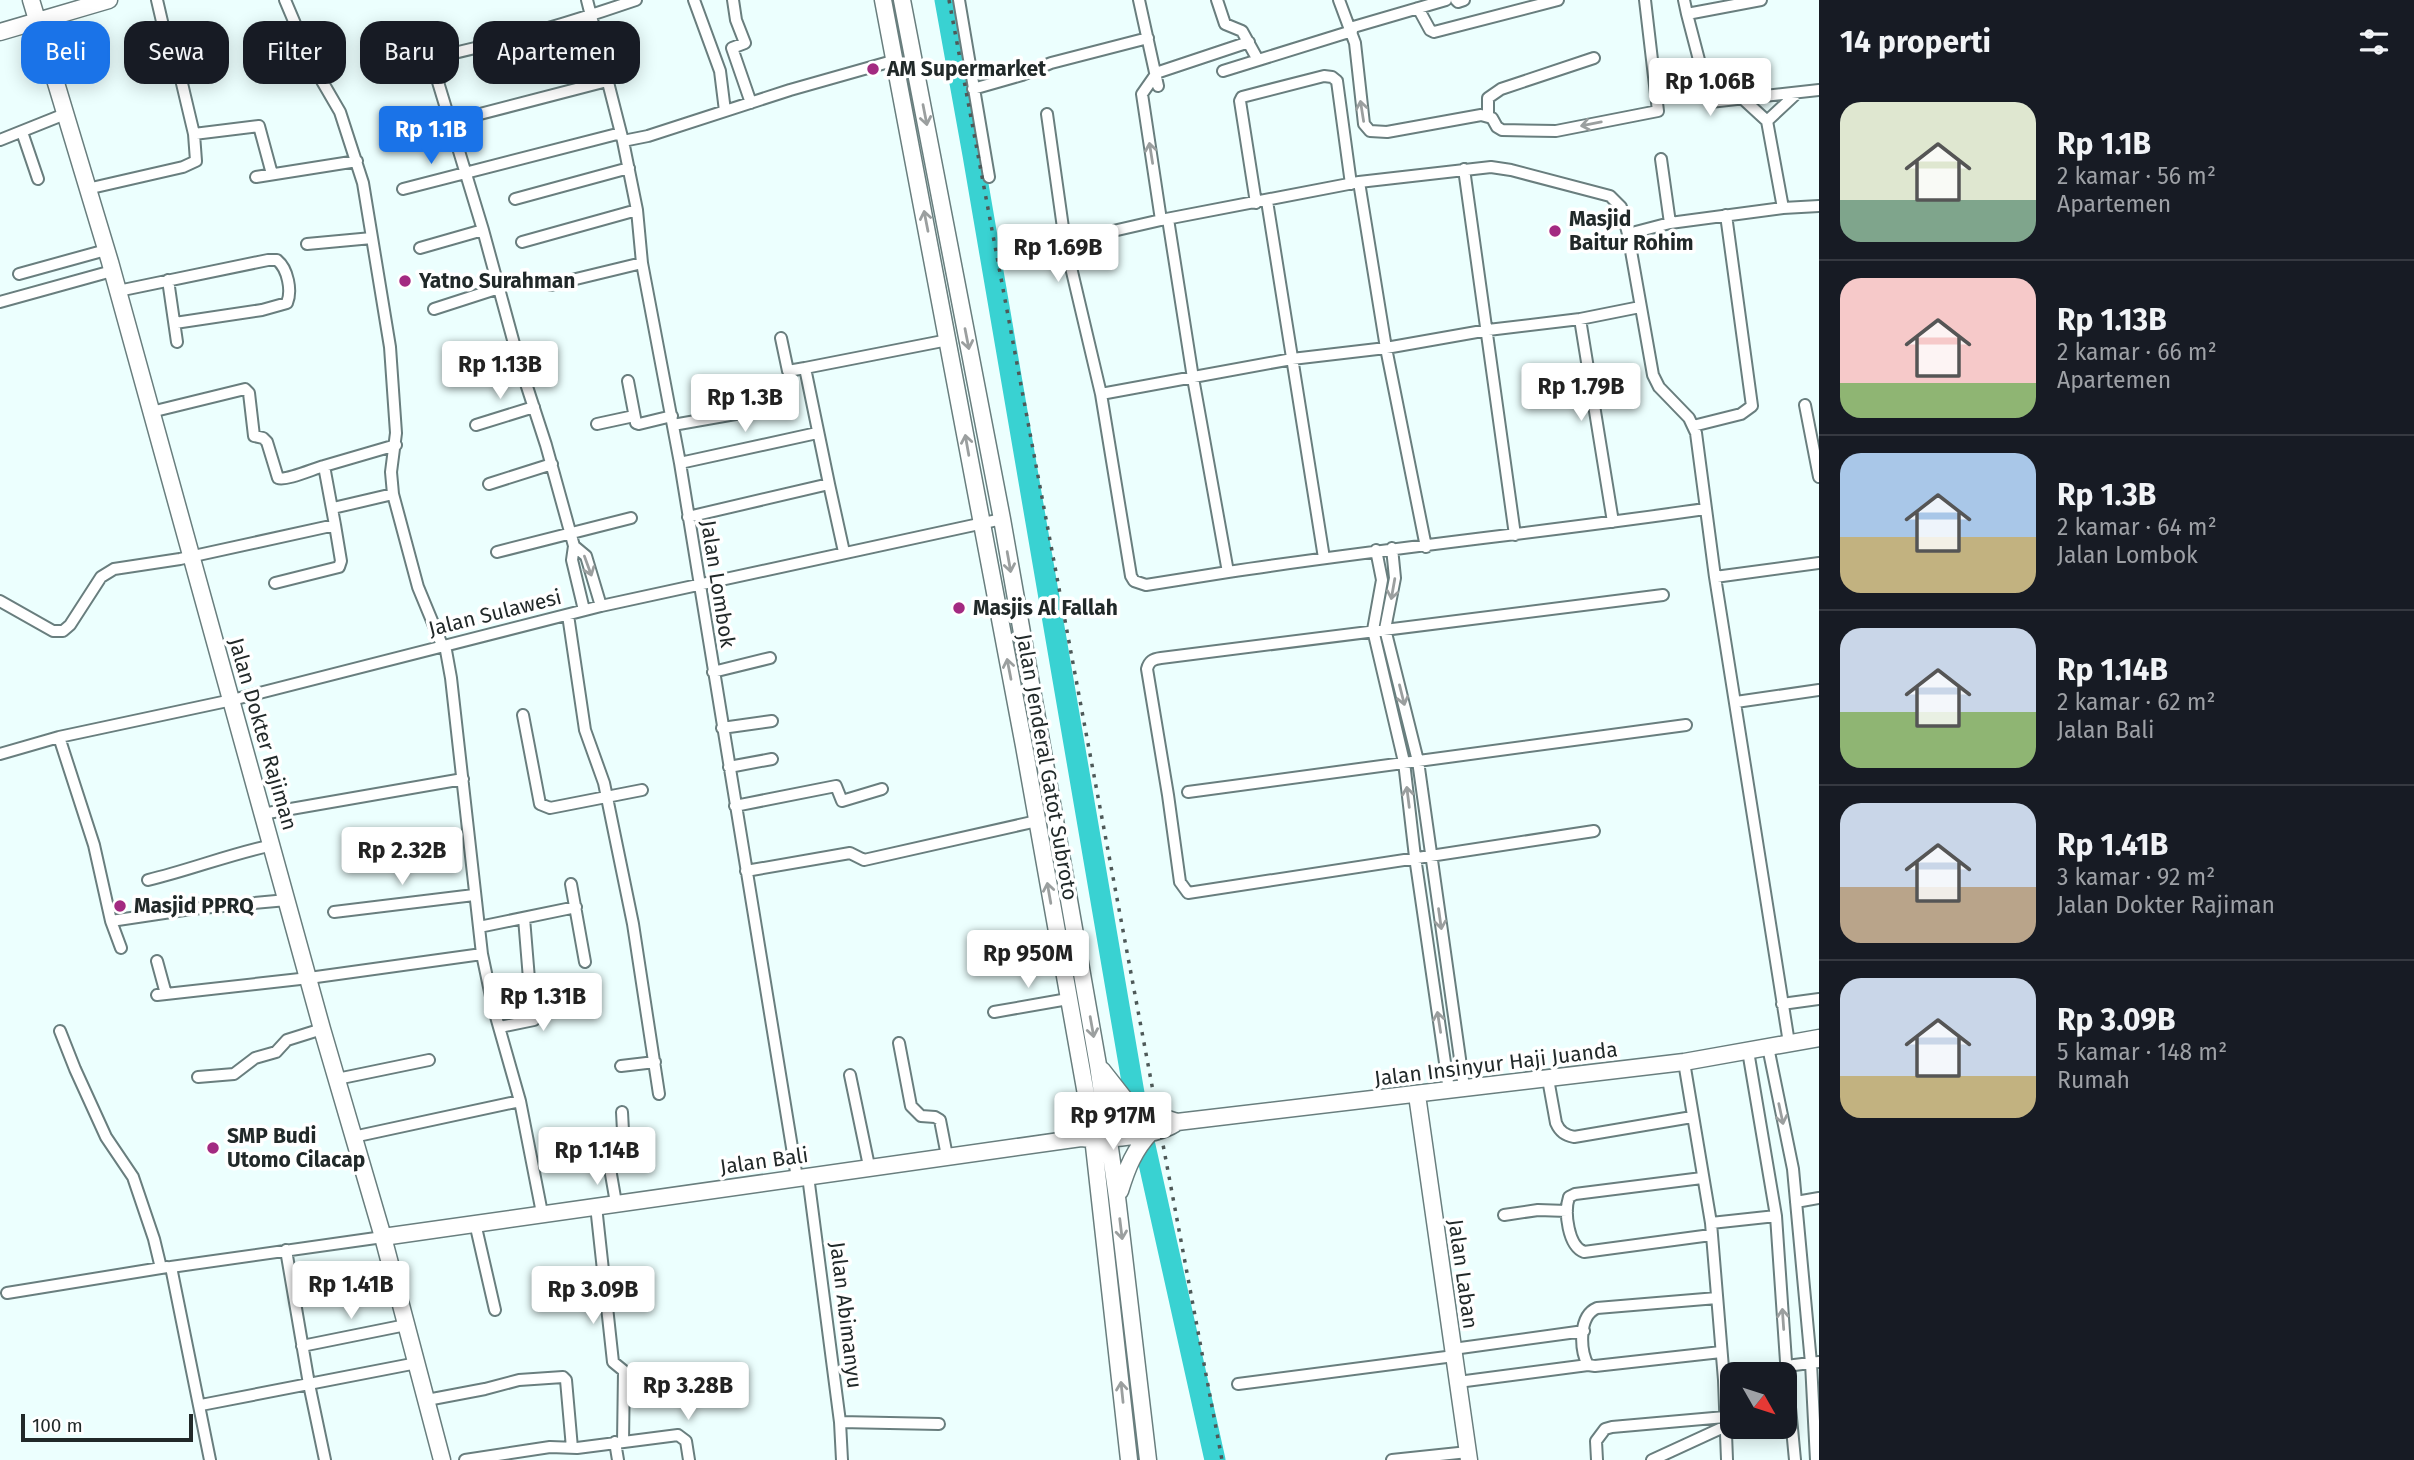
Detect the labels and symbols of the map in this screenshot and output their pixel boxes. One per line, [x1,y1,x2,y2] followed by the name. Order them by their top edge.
[886,56,1047,82] place label: AM Supermarket
[1638,58,1782,118] pin: Rp 1.06B
[865,61,881,77] marker: AM Supermarket
[1355,100,1368,123] one-way arrow
[918,103,932,126] one-way arrow
[366,106,496,166] pin: Rp 1.1B
[1580,118,1603,132] one-way arrow
[1144,142,1157,165] one-way arrow
[1569,206,1694,256] place label: Masjid Baitur Rohim
[918,210,932,233] one-way arrow
[1547,223,1563,239] marker: Masjid Baitur Rohim
[986,224,1130,284] pin: Rp 1.69B
[418,268,575,294] place label: Yatno Surahman
[397,273,413,289] marker: Yatno Surahman
[961,327,975,349] one-way arrow
[428,342,572,401] pin: Rp 1.13B
[1509,364,1653,423] pin: Rp 1.79B
[680,374,810,434] pin: Rp 1.3B
[960,434,973,457] one-way arrow
[695,518,741,650] street label: Jalan Lombok
[1003,550,1017,573] one-way arrow
[583,555,595,576] one-way arrow
[1386,577,1399,600] one-way arrow
[426,584,564,642] street label: Jalan Sulawesi
[973,595,1118,621] place label: Masjis Al Fallah
[951,600,967,616] marker: Masjis Al Fallah
[1011,632,1083,902] street label: Jalan Jenderal Gatot Subroto
[223,635,303,833] street label: Jalan Dokter Rajiman
[1001,658,1015,681] one-way arrow
[1396,683,1409,706] one-way arrow
[1401,786,1414,809] one-way arrow
[330,828,474,887] pin: Rp 2.32B
[1042,882,1055,905] one-way arrow
[134,893,254,919] place label: Masjid PPRQ
[112,898,128,914] marker: Masjid PPRQ
[1434,907,1447,930] one-way arrow
[963,930,1093,990] pin: Rp 950M
[471,974,615,1033] pin: Rp 1.31B
[1432,1011,1445,1034] one-way arrow
[1086,1015,1099,1038] one-way arrow
[1373,1036,1619,1092] street label: Jalan Insinyur Haji Juanda
[1048,1092,1178,1152] pin: Rp 917M
[1775,1102,1789,1125] one-way arrow
[227,1123,365,1173] place label: SMP Budi Utomo Cilacap
[525,1128,669,1187] pin: Rp 1.14B
[205,1140,221,1156] marker: SMP Budi Utomo Cilacap
[718,1142,810,1180] street label: Jalan Bali
[1442,1217,1484,1331] street label: Jalan Laban
[1115,1218,1128,1240] one-way arrow
[824,1240,868,1390] street label: Jalan Abimanyu
[279,1262,423,1321] pin: Rp 1.41B
[521,1266,665,1326] pin: Rp 3.09B
[1776,1308,1789,1331] one-way arrow
[616,1362,760,1422] pin: Rp 3.28B
[1720,1362,1797,1438] north arrow
[1115,1381,1128,1404] one-way arrow
[21,1411,192,1443] scale bar

